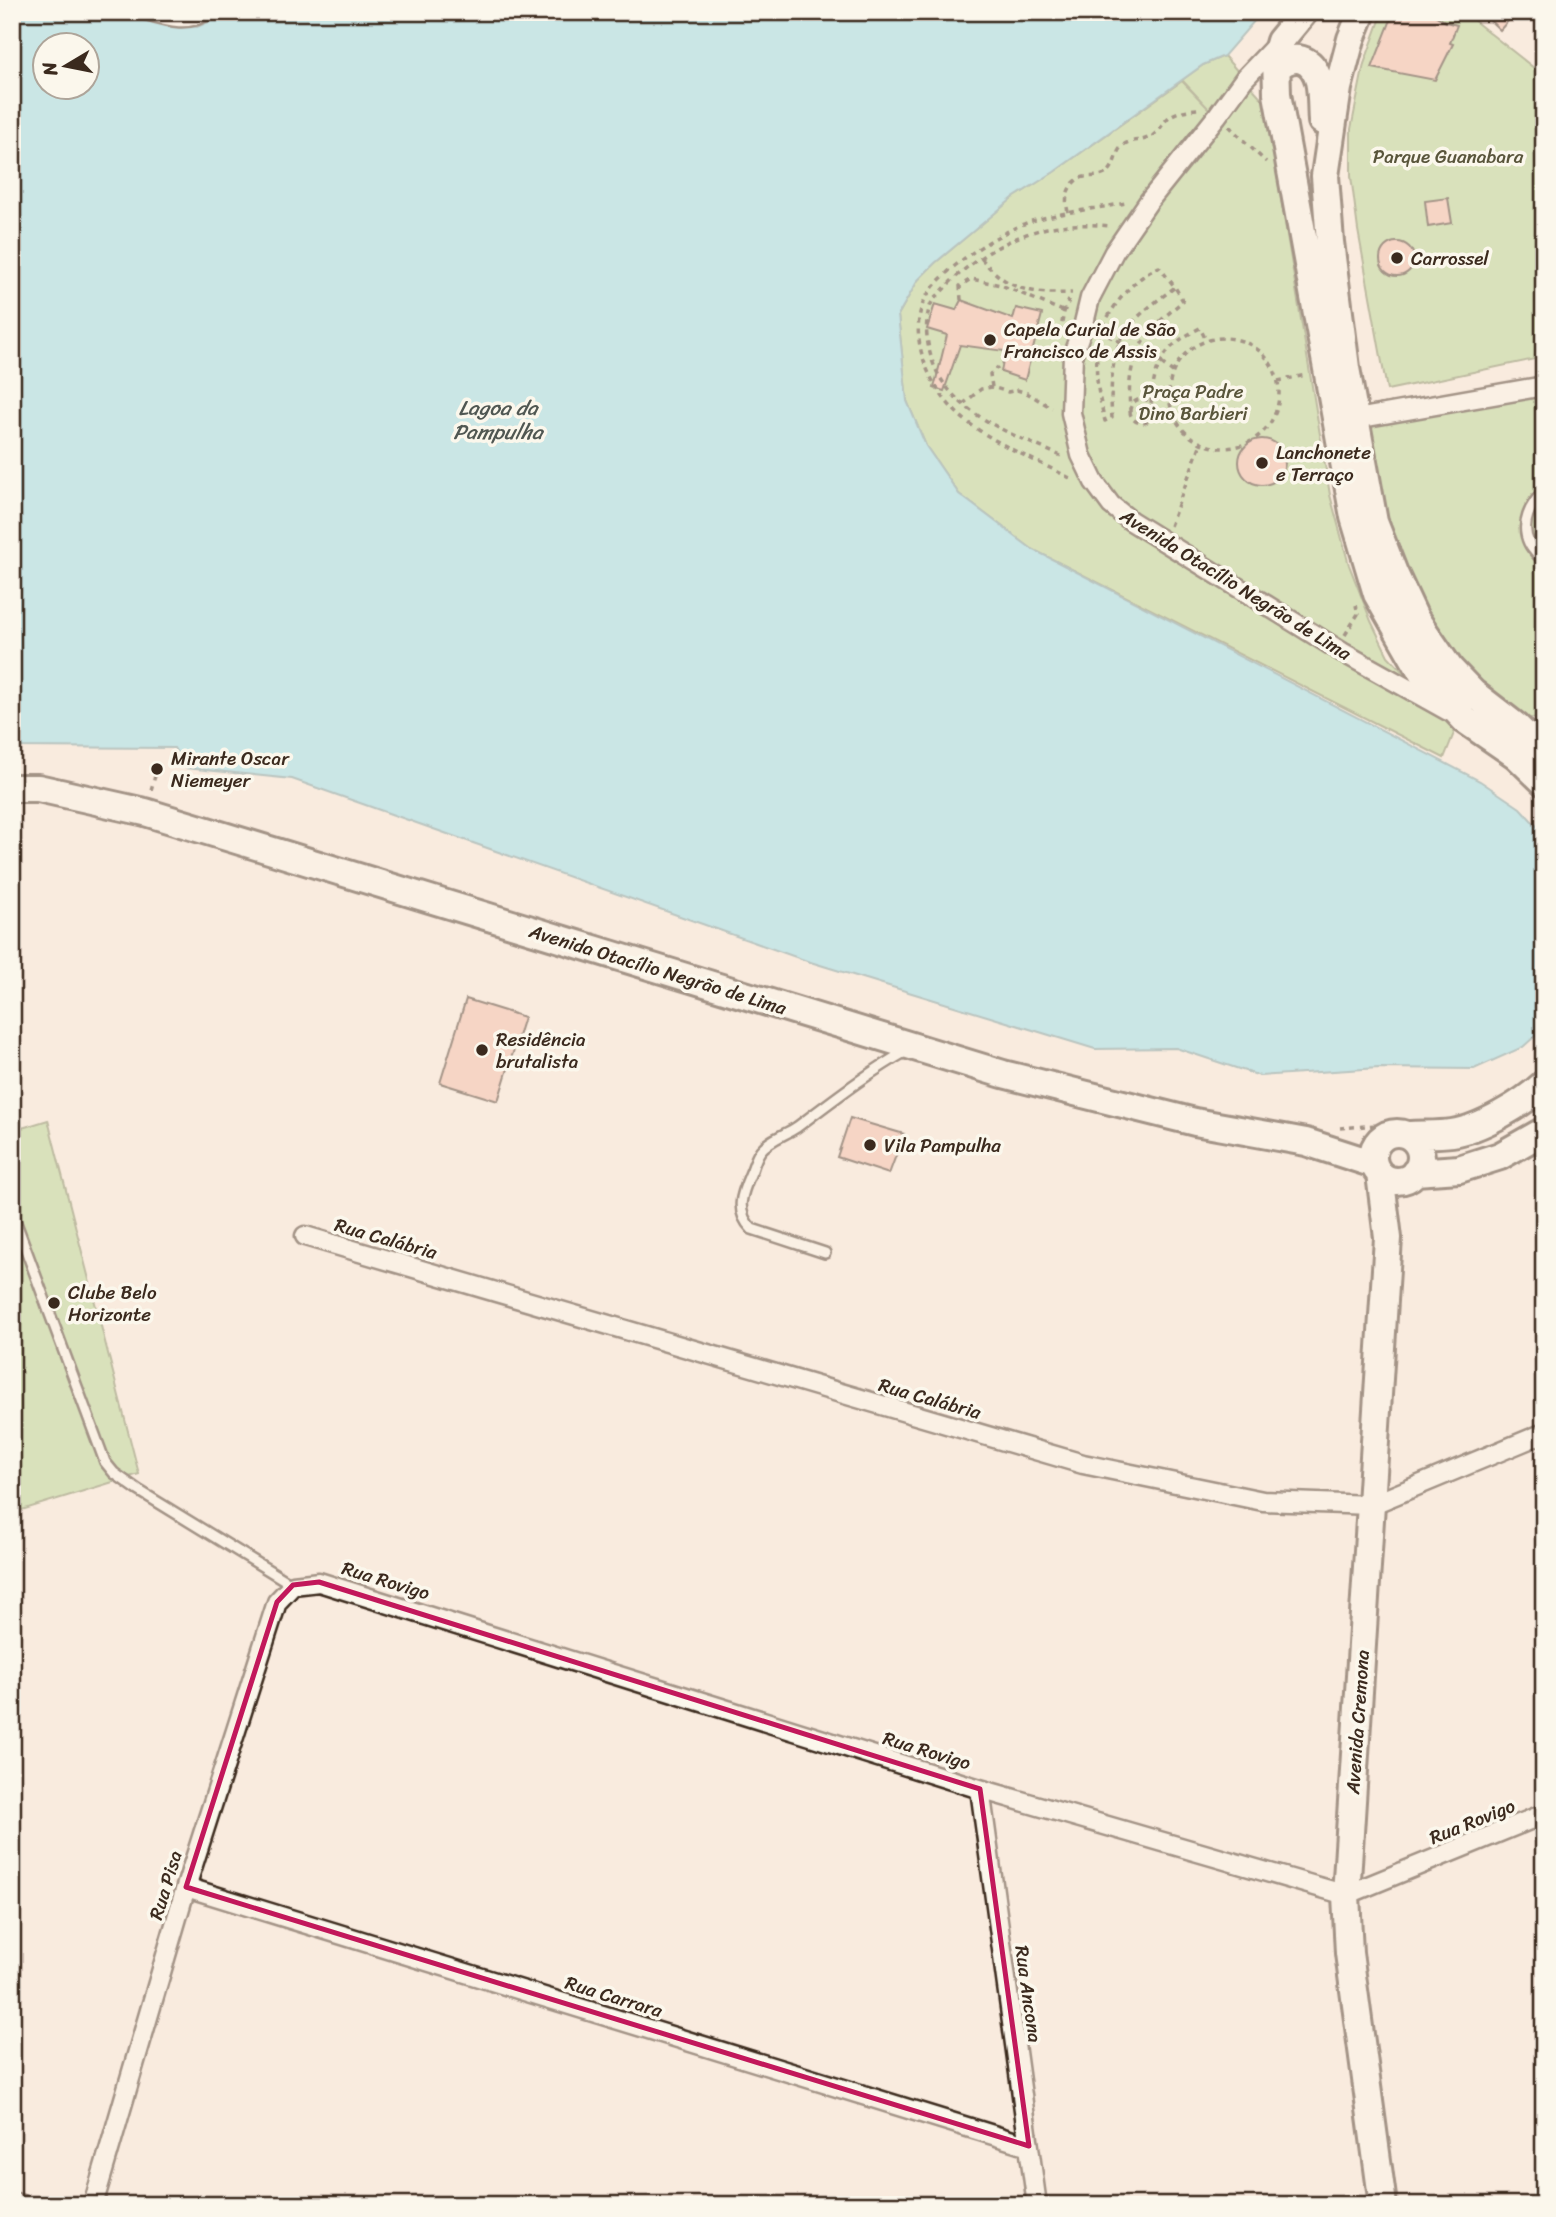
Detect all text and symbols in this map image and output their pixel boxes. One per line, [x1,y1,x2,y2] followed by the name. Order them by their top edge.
[32,32,102,102] north arrow
[32,59,67,79] text: N
[1373,140,1524,173] park label: Parque Guanabara
[1411,242,1489,275] place label: Carrossel
[1389,250,1405,266] marker: Carrossel
[1004,313,1176,368] place label: Capela Curial de São Francisco de Assis
[982,332,998,348] marker: Capela Curial de São Francisco de Assis
[1138,375,1248,430] park label: Praça Padre Dino Barbieri
[453,389,545,451] water label: Lagoa da Pampulha
[1276,436,1371,491] place label: Lanchonete e Terraço
[1254,455,1270,471] marker: Lanchonete e Terraço
[1113,499,1358,670] street label: Avenida Otacílio Negrão de Lima
[171,742,290,797] place label: Mirante Oscar Niemeyer
[149,761,165,777] marker: Mirante Oscar Niemeyer
[524,914,791,1025] street label: Avenida Otacílio Negrão de Lima
[496,1023,586,1078] place label: Residência brutalista
[474,1042,490,1058] marker: Residência brutalista
[884,1129,1001,1162] place label: Vila Pampulha
[862,1137,878,1153] marker: Vila Pampulha
[331,1208,441,1269] street label: Rua Calábria
[68,1276,157,1331] place label: Clube Belo Horizonte
[46,1295,62,1311] marker: Clube Belo Horizonte
[875,1368,985,1429] street label: Rua Calábria
[338,1551,434,1610] street label: Rua Rovigo
[1336,1648,1379,1796] street label: Avenida Cremona
[879,1721,975,1780] street label: Rua Rovigo
[1424,1789,1521,1854] street label: Rua Rovigo
[139,1846,192,1924] street label: Rua Pisa
[1005,1943,1052,2045] street label: Rua Ancona
[561,1966,667,2027] street label: Rua Carrara

